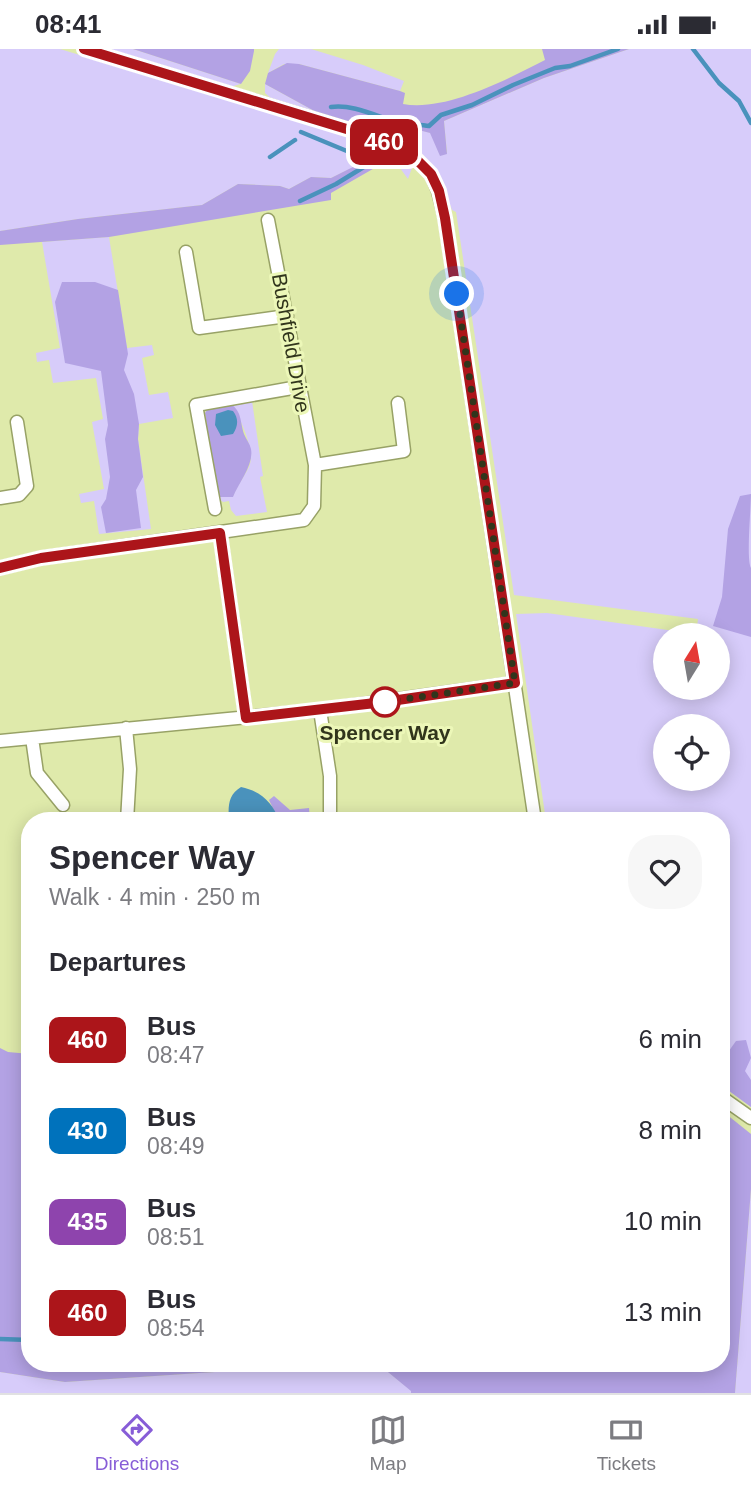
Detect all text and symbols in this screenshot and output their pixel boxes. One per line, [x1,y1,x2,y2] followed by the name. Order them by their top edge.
[35,9,102,39] text: 08:41
[344,119,424,165] line badge: 460
[364,128,404,155] text: 460
[268,271,315,414] street label: Bushfield Drive
[439,276,474,311] your location
[653,623,730,700] north arrow
[653,623,730,791] map controls
[370,687,400,717] marker: Spencer Way
[653,714,730,791] button: locate
[319,721,451,744] place label: Spencer Way
[628,835,702,909] button: heart
[49,839,255,876] text: Spencer Way
[49,884,260,910] text: Walk · 4 min · 250 m
[49,947,186,977] text: Departures
[147,1011,196,1041] text: Bus
[638,1024,702,1054] text: 6 min
[67,1026,108,1053] text: 460
[147,1042,205,1068] text: 08:47
[147,1102,196,1132] text: Bus
[638,1115,702,1145] text: 8 min
[67,1117,108,1144] text: 430
[147,1133,205,1159] text: 08:49
[147,1193,196,1223] text: Bus
[624,1206,702,1236] text: 10 min
[67,1208,108,1235] text: 435
[147,1224,205,1250] text: 08:51
[147,1284,196,1314] text: Bus
[624,1297,702,1327] text: 13 min
[67,1299,108,1326] text: 460
[147,1315,205,1341] text: 08:54
[95,1411,179,1475] tab: Directions
[369,1411,407,1475] tab: Map
[597,1411,656,1475] tab: Tickets

